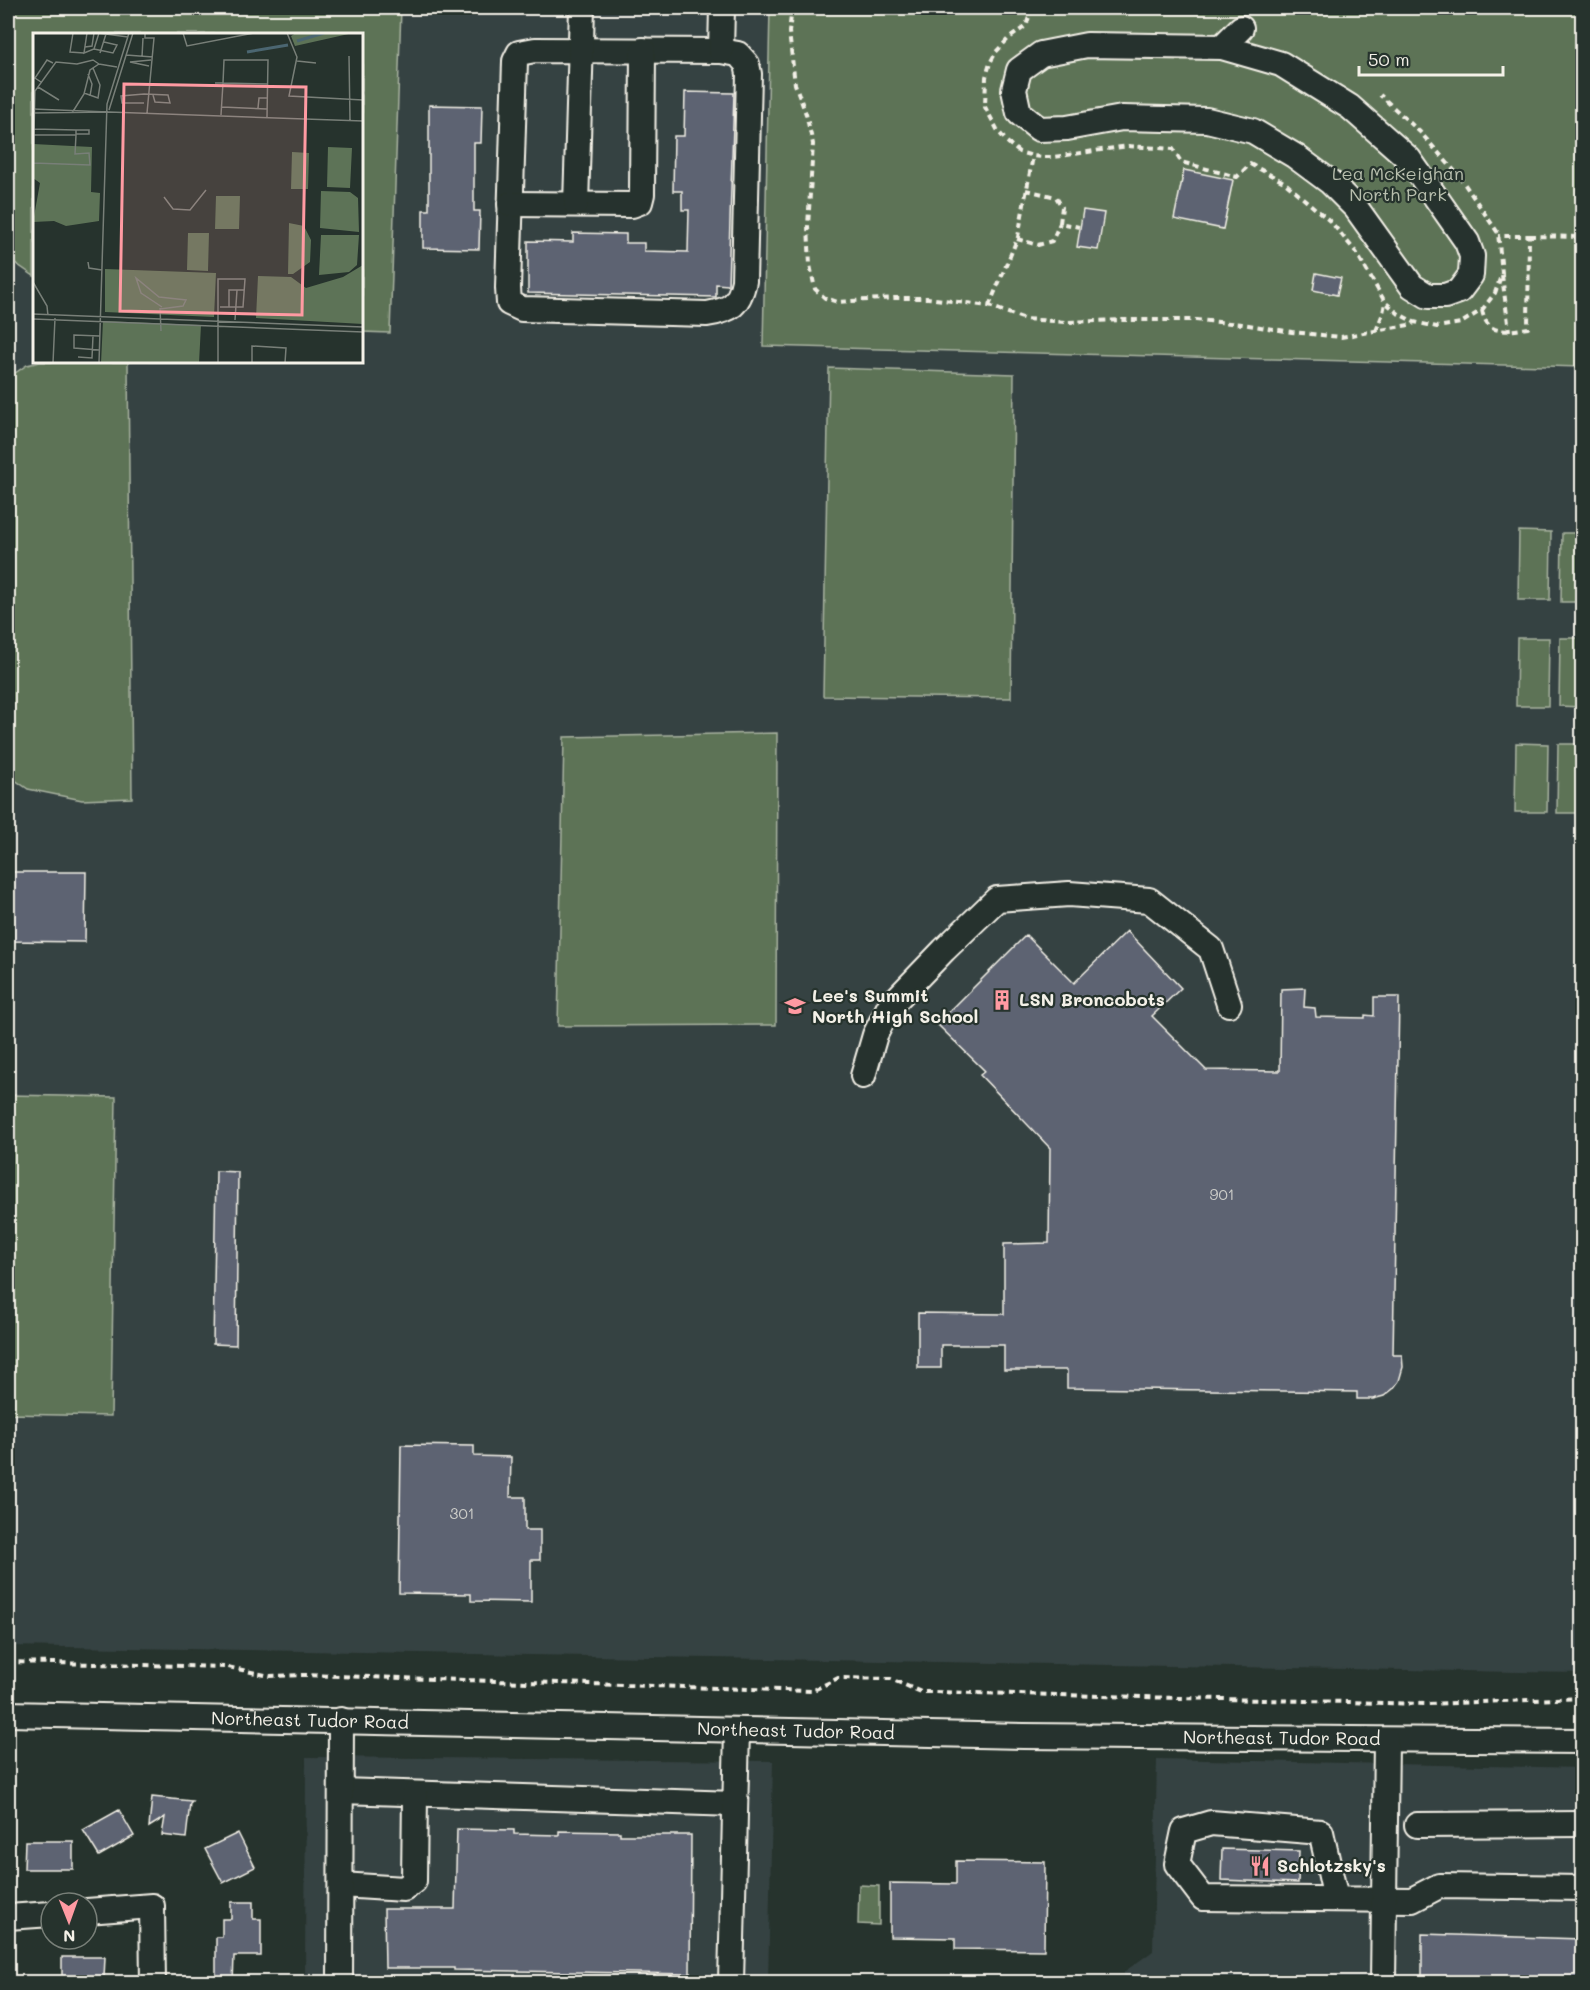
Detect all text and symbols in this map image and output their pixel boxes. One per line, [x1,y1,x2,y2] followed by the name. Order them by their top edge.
[33,33,363,363] inset map
[1359,39,1503,77] scale bar
[1368,47,1410,71] text: 50 m
[1332,161,1464,206] park label: Lea McKeighan North Park
[812,983,978,1028] place label: Lee's Summit North High School
[1019,987,1165,1011] place label: LSN Broncobots
[990,988,1014,1012] building icon: LSN Broncobots
[783,994,807,1018] school or university icon: Lee's Summit North High School
[1210,1184,1234,1204] house number: 901
[450,1503,474,1523] house number: 301
[211,1705,409,1734] street label: Northeast Tudor Road
[697,1716,895,1744] street label: Northeast Tudor Road
[1183,1724,1381,1750] street label: Northeast Tudor Road
[1277,1853,1386,1877] place label: Schlotzsky's
[1248,1854,1272,1878] restaurant icon: Schlotzsky's
[39,1891,99,1951] north arrow
[63,1926,76,1947] text: N

